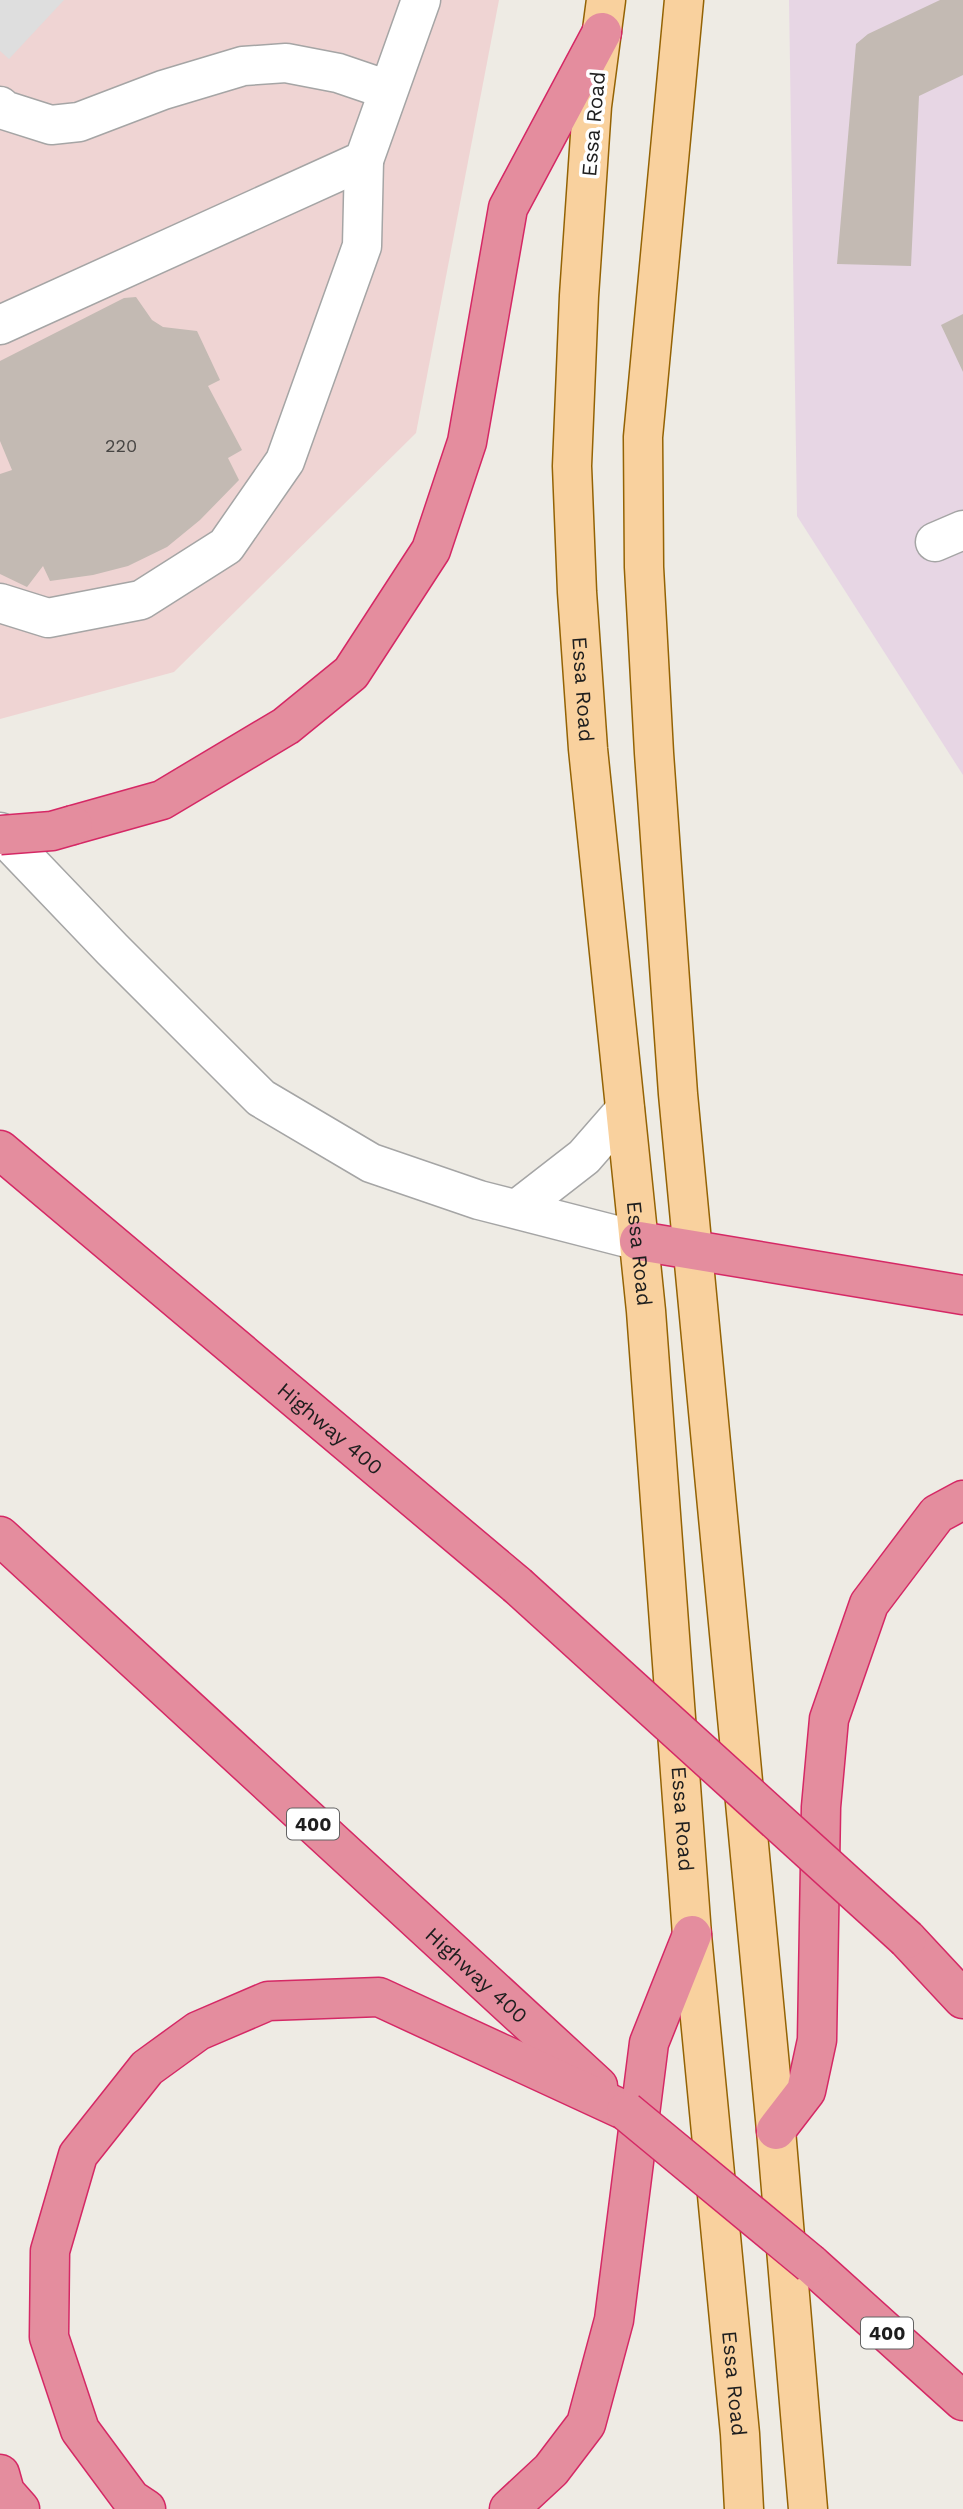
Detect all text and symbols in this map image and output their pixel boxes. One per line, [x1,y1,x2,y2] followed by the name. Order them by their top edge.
[576,70,610,178] street label: Essa Road
[105,435,137,456] house number: 220
[568,636,600,743] street label: Essa Road
[622,1200,658,1307] street label: Essa Road
[273,1377,388,1480] street label: Highway 400
[667,1765,700,1872] street label: Essa Road
[287,1808,339,1840] road number: 400
[421,1921,533,2028] street label: Highway 400
[861,2318,913,2348] road number: 400
[718,2330,753,2437] street label: Essa Road

